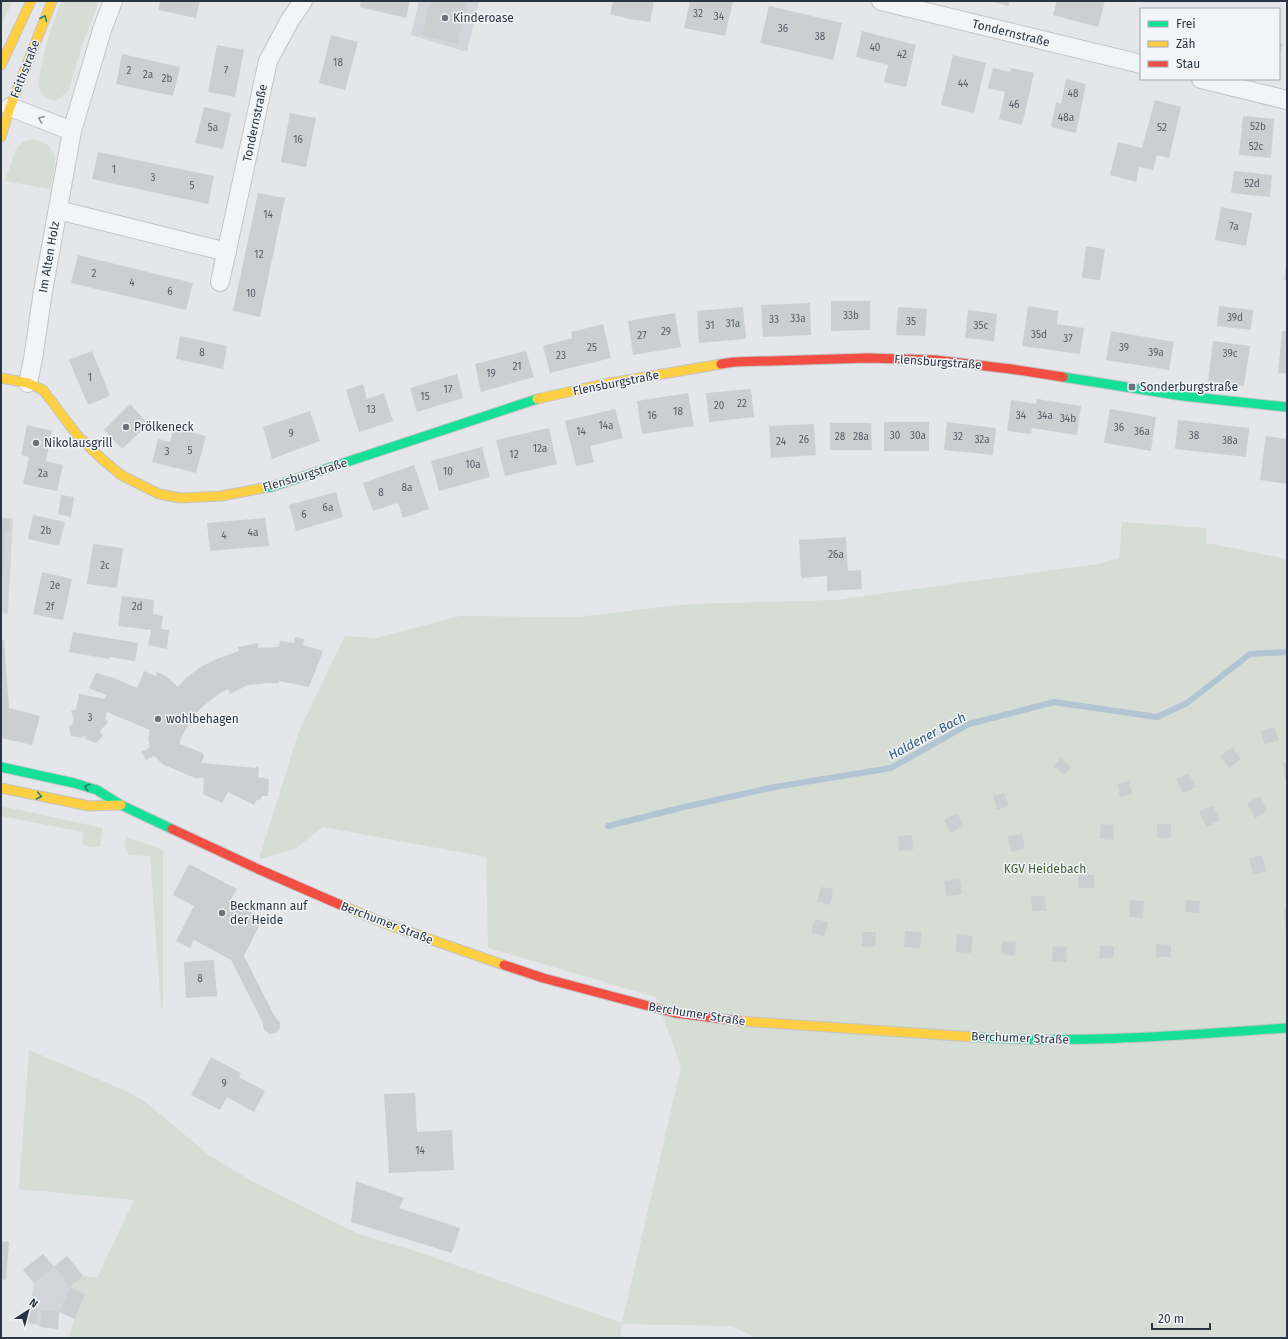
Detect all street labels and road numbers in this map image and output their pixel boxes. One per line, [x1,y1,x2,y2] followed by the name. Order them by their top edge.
[971,17,1051,49] street label: Tondernstraße
[8,38,42,100] street label: Feithstraße
[240,83,270,163] street label: Tondernstraße
[36,220,62,294] street label: Im Alten Holz
[894,352,982,372] street label: Flensburgstraße
[572,368,660,398] street label: Flensburgstraße
[261,456,349,494] street label: Flensburgstraße
[339,899,435,947] street label: Berchumer Straße
[648,999,746,1029] street label: Berchumer Straße
[971,1029,1069,1047] street label: Berchumer Straße

